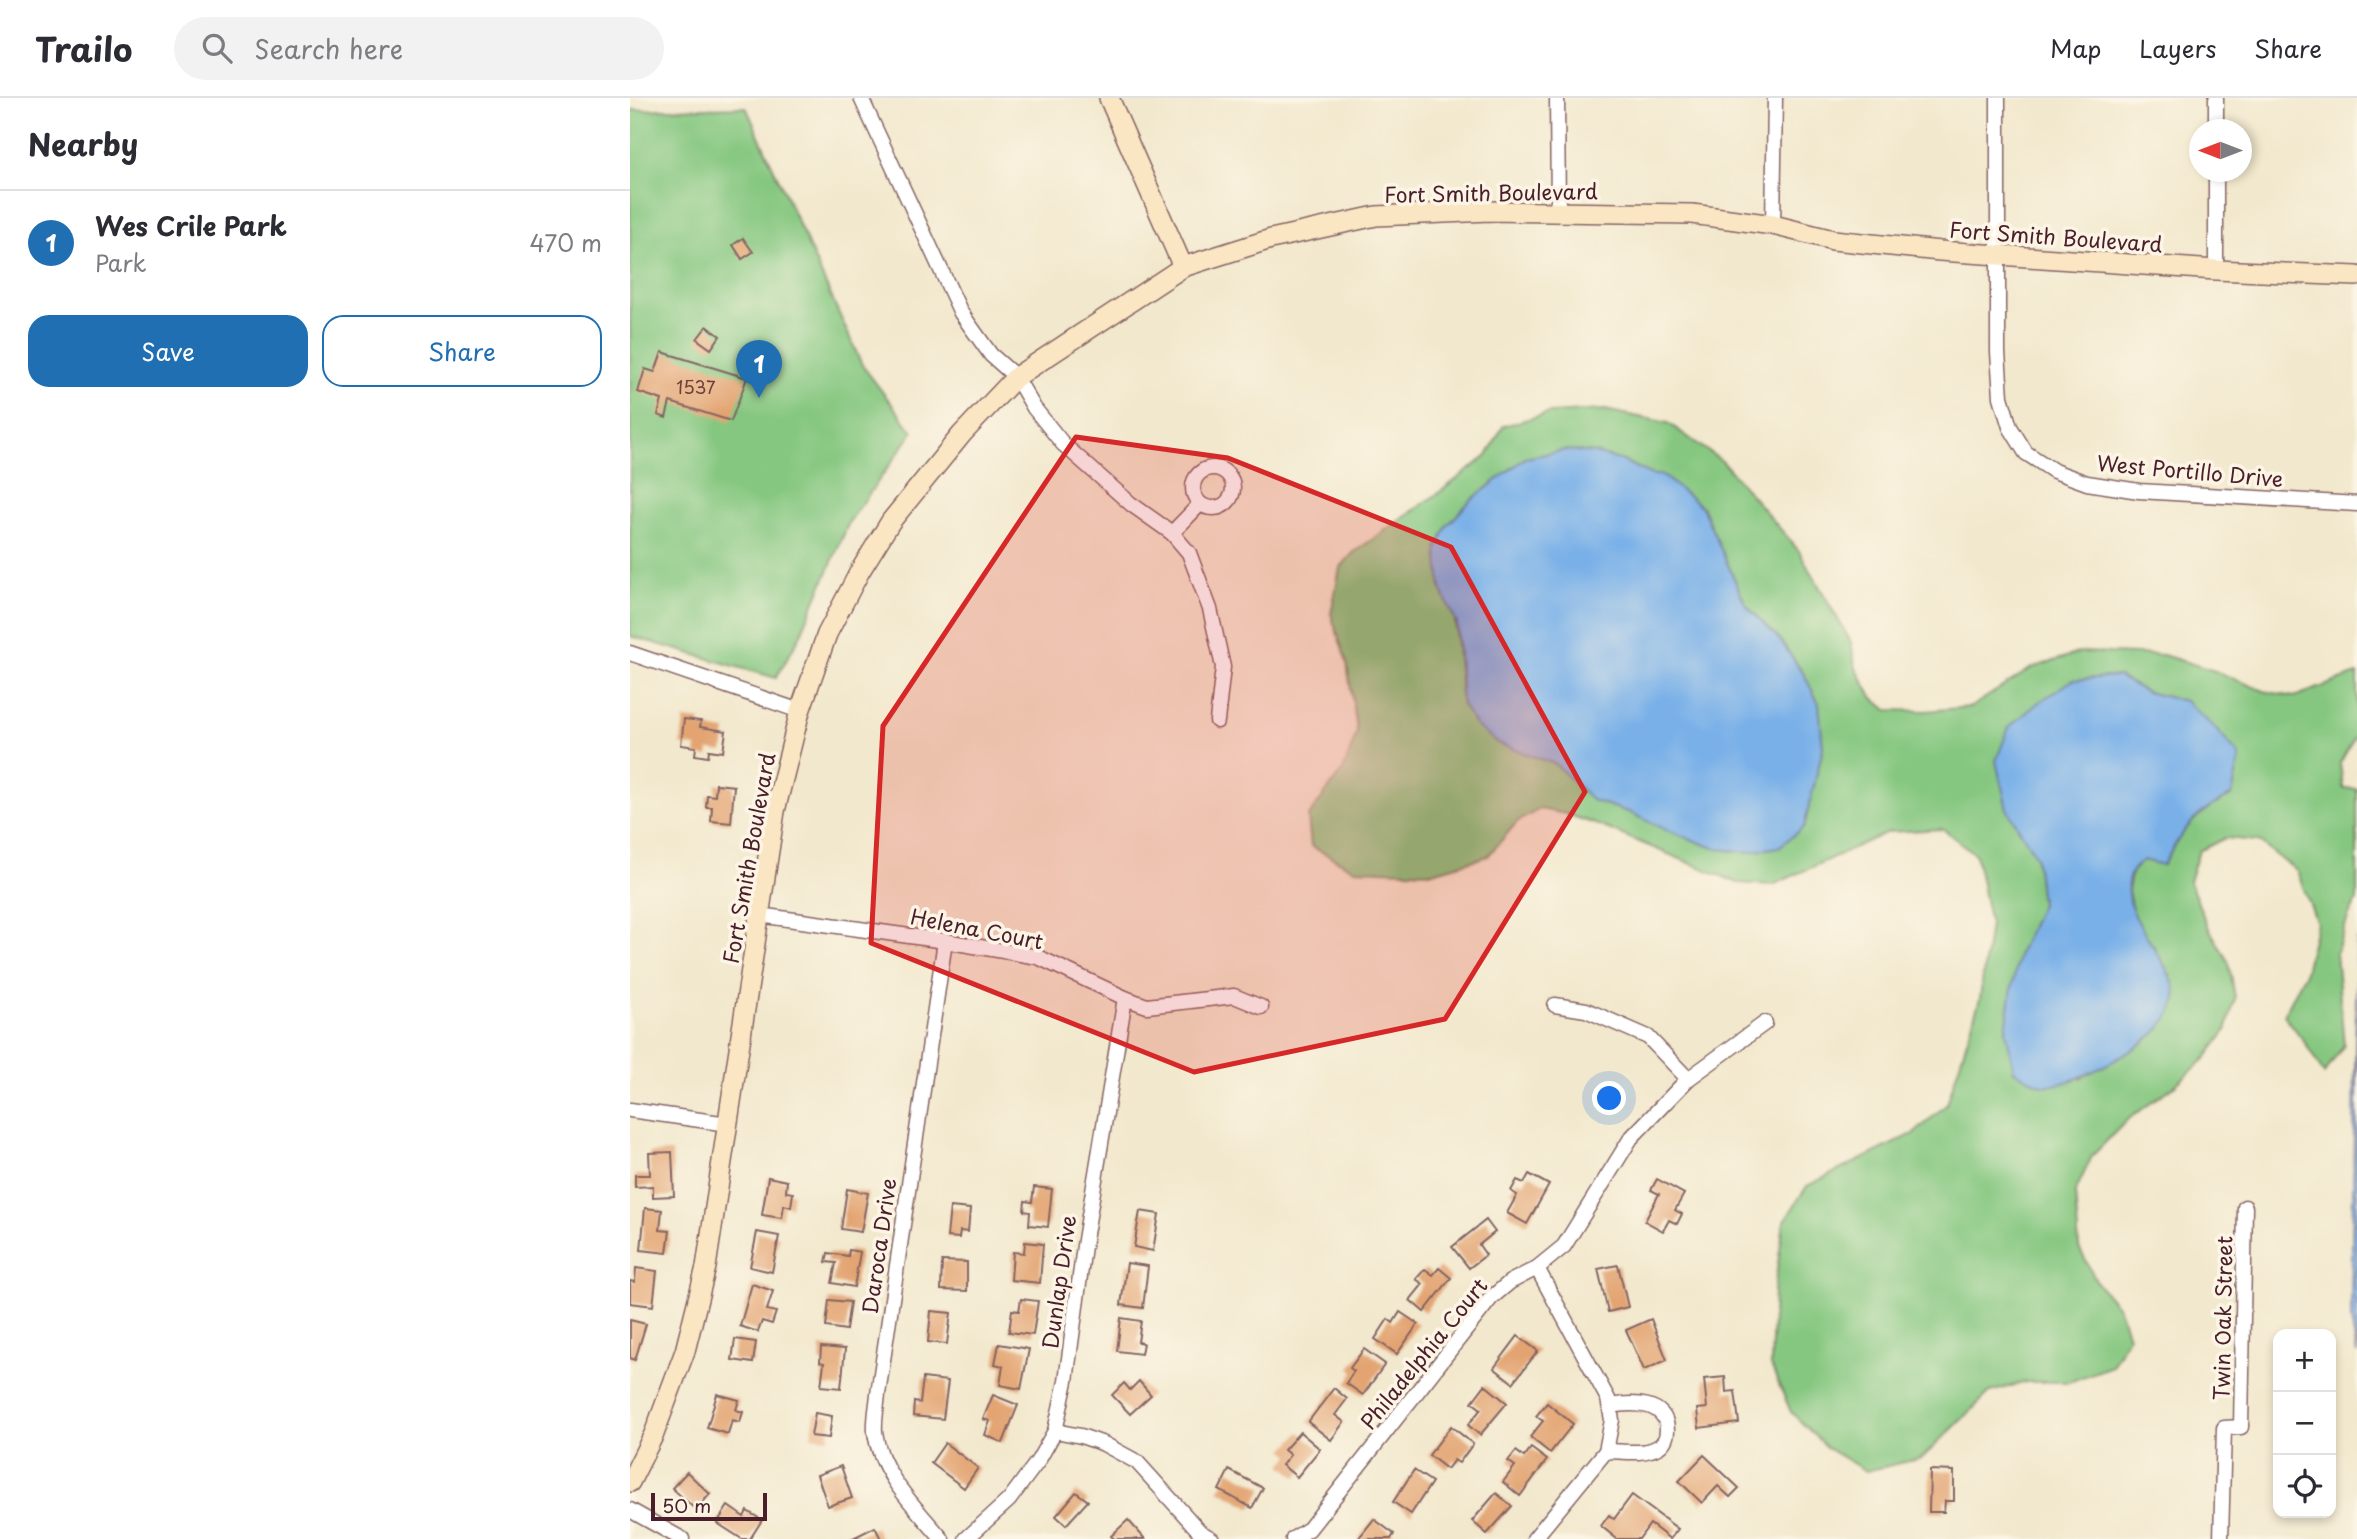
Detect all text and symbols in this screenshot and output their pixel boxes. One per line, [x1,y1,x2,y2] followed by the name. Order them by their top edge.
[174,17,664,80] search box
[35,23,132,73] text: Trailo
[198,29,236,67] icon: search
[254,29,403,68] text: Search here
[2050,30,2101,66] text: Map
[2139,30,2216,66] text: Layers
[2254,30,2322,66] text: Share
[2189,119,2252,182] north arrow
[28,121,138,166] text: Nearby
[1384,174,1598,210] street label: Fort Smith Boulevard
[95,206,287,245] text: Wes Crile Park
[1948,213,2164,259] street label: Fort Smith Boulevard
[46,225,57,260] text: 1
[529,225,602,260] text: 470 m
[95,245,146,280] text: Park
[28,315,308,387] button: Save
[322,315,602,387] button: Share
[736,340,782,398] pin: 1
[676,373,716,400] house number: 1537
[2096,446,2284,494] street label: West Portillo Drive
[714,750,782,966] street label: Fort Smith Boulevard
[908,899,1046,957] street label: Helena Court
[1592,1081,1626,1115] your location
[853,1176,903,1316] street label: Daroca Drive
[1033,1213,1083,1351] street label: Dunlap Drive
[2205,1235,2239,1401] street label: Twin Oak Street
[1352,1270,1494,1436] street label: Philadelphia Court
[2273,1329,2336,1518] map controls
[2273,1329,2336,1392] button: +
[2273,1392,2336,1455] button: −
[2273,1455,2336,1518] button: locate
[651,1490,766,1522] scale bar
[662,1491,711,1519] text: 50 m

